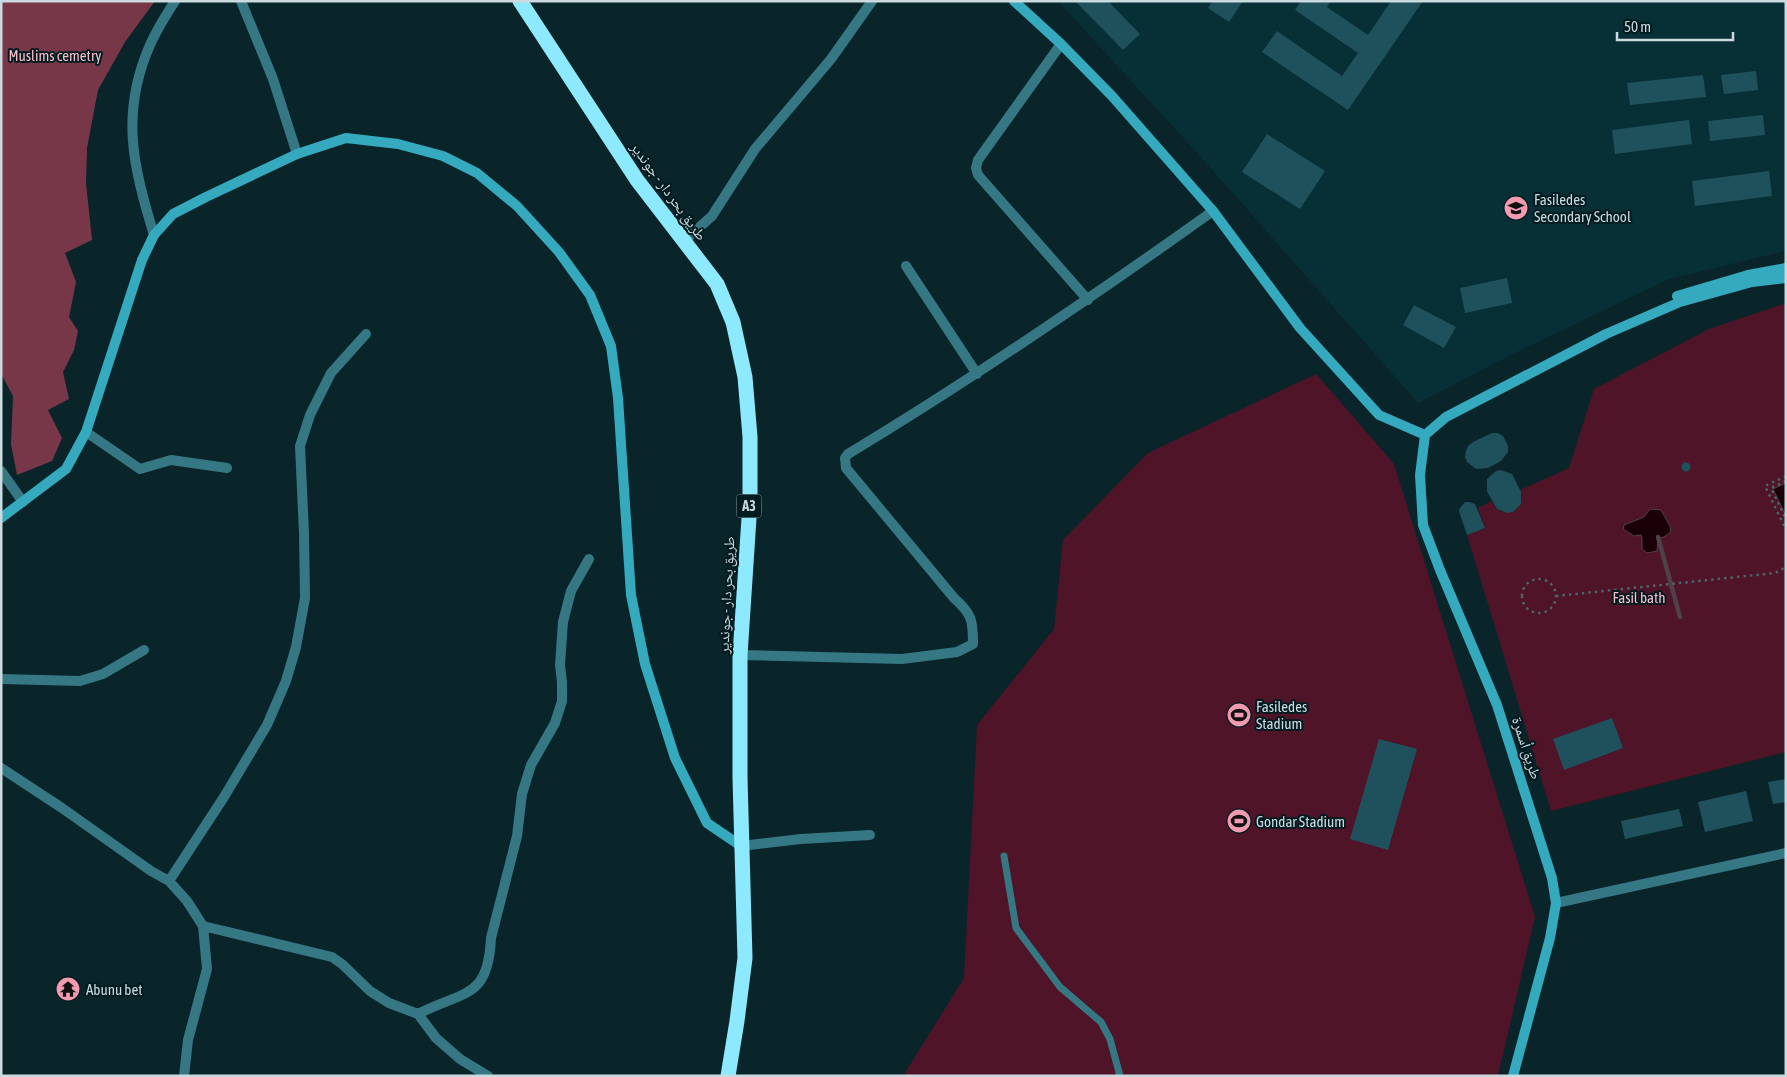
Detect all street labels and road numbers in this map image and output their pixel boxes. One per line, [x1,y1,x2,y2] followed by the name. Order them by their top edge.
[625,138,710,245] street label: طريق بحر دار - جوندير
[736,494,762,518] road number: A3
[714,536,740,655] street label: طريق بحر دار - جوندير
[1507,715,1545,782] street label: طريق أسمرة

